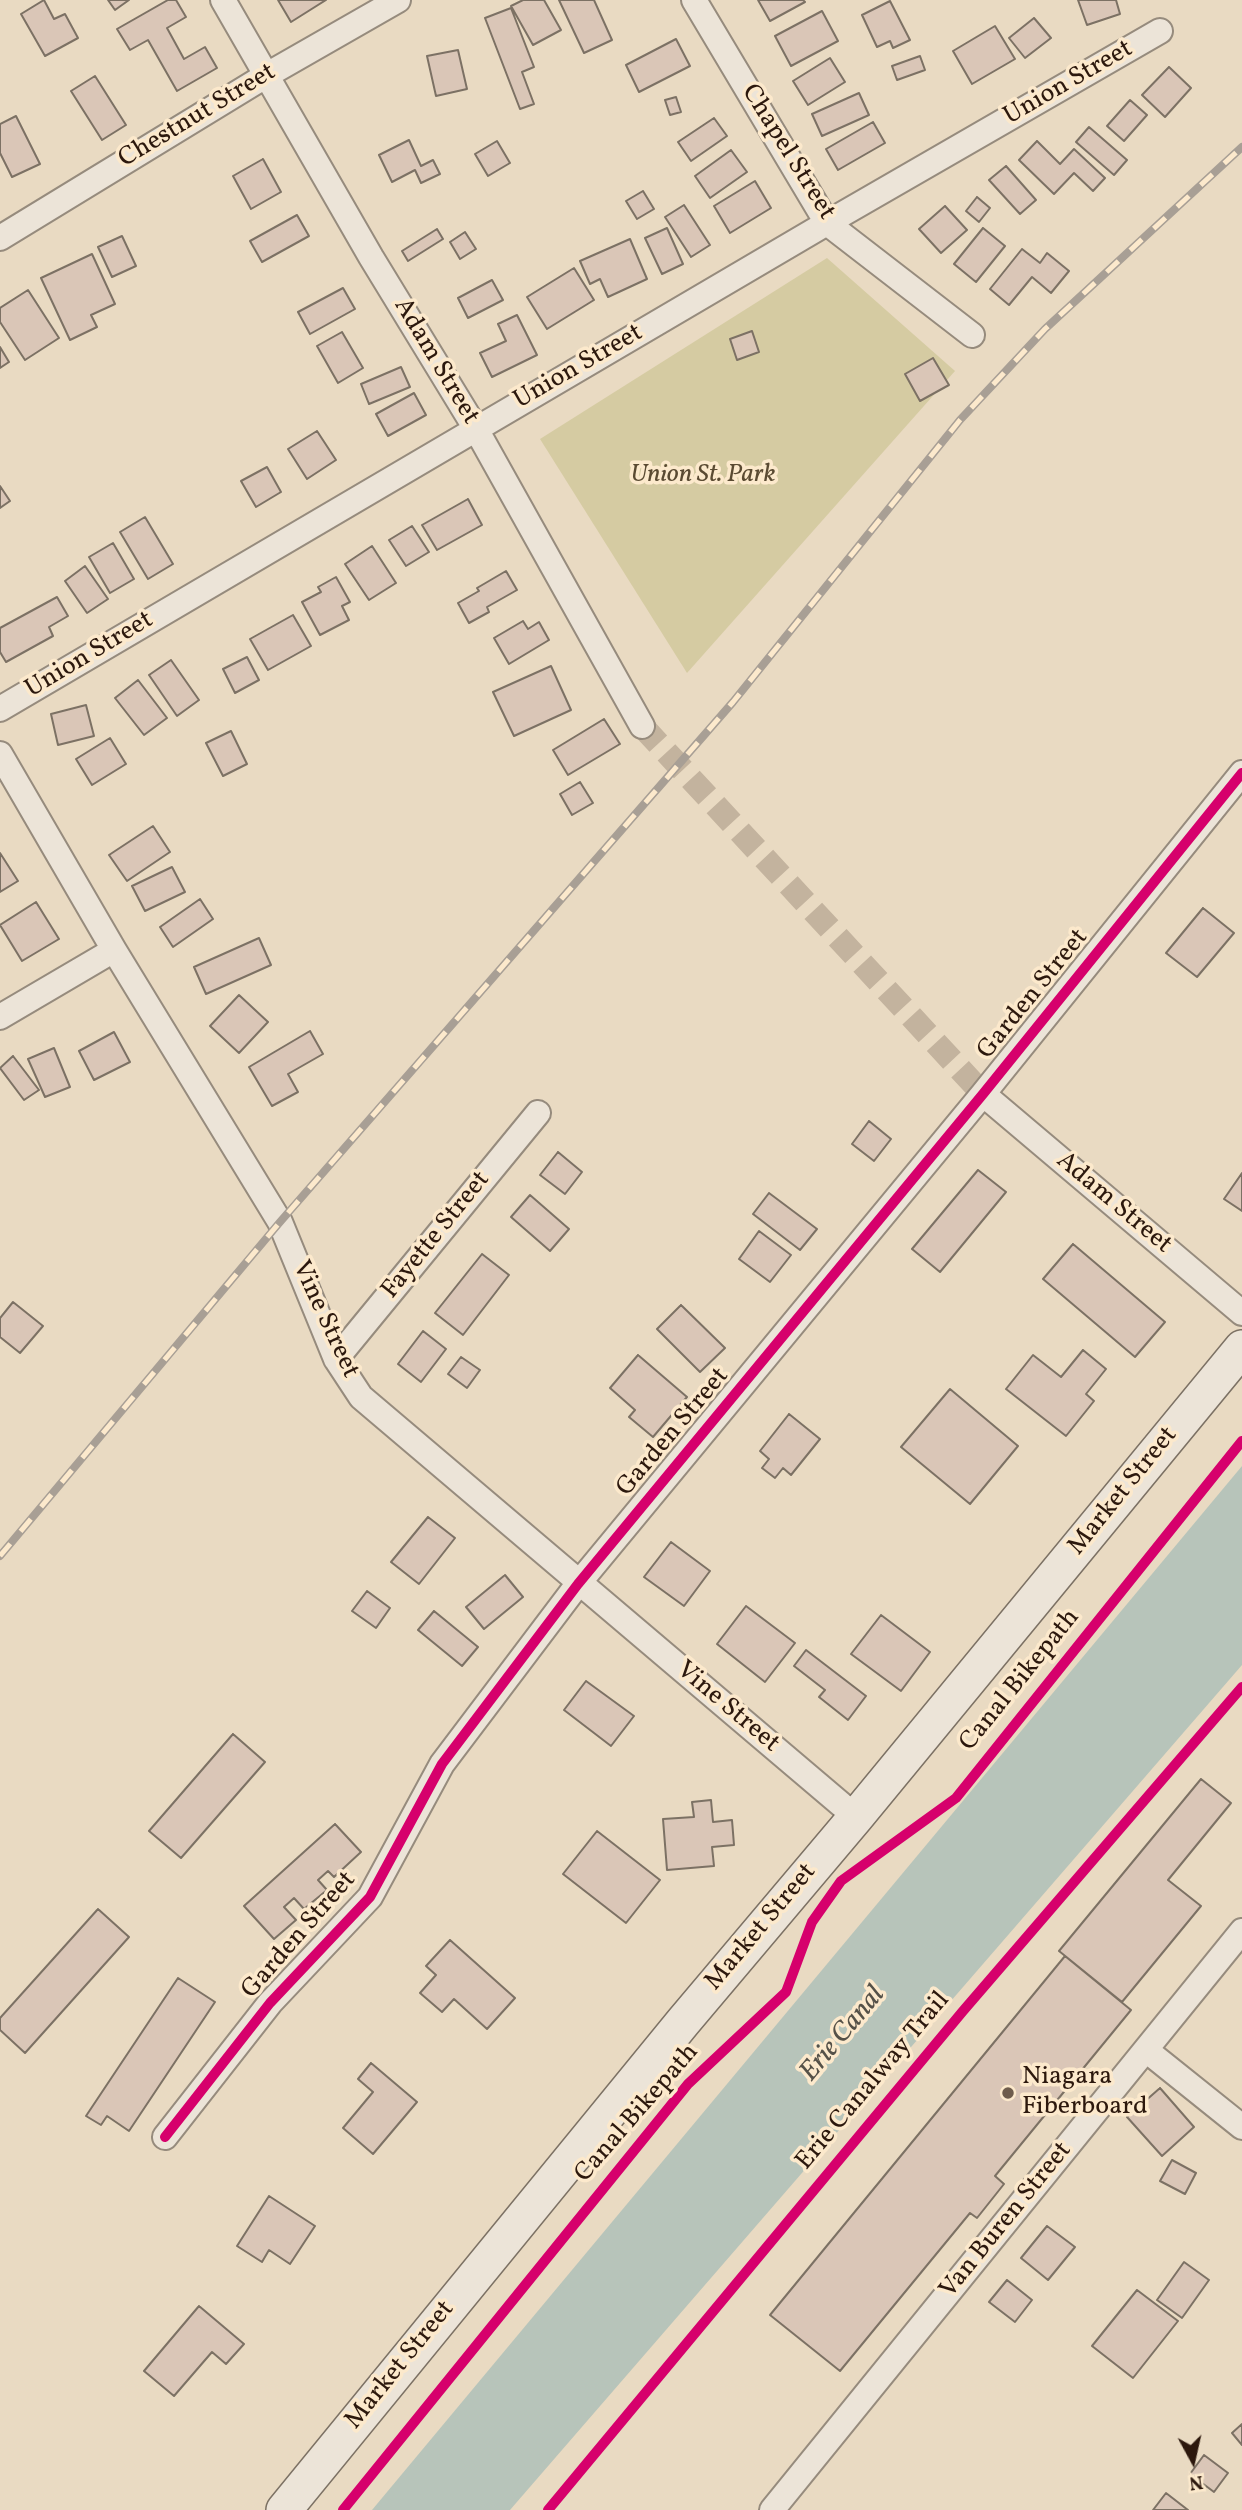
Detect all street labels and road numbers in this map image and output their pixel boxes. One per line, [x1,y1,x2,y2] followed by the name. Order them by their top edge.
[999,35,1139,133] street label: Union Street
[114,58,282,176] street label: Chestnut Street
[733,80,841,226] street label: Chapel Street
[385,293,485,431] street label: Adam Street
[509,319,649,417] street label: Union Street
[20,606,160,706] street label: Union Street
[972,924,1096,1066] street label: Garden Street
[1049,1146,1177,1262] street label: Adam Street
[376,1166,498,1306] street label: Fayette Street
[283,1257,365,1383] street label: Vine Street
[611,1362,737,1504] street label: Garden Street
[1063,1421,1185,1563] street label: Market Street
[954,1604,1088,1758] street label: Canal Bikepath
[669,1656,785,1760] street label: Vine Street
[700,1858,824,1998] street label: Market Street
[236,1866,364,2006] street label: Garden Street
[790,1986,958,2178] street label: Erie Canalway Trail
[569,2038,707,2190] street label: Canal Bikepath
[934,2137,1080,2305] street label: Van Buren Street
[340,2295,462,2437] street label: Market Street

